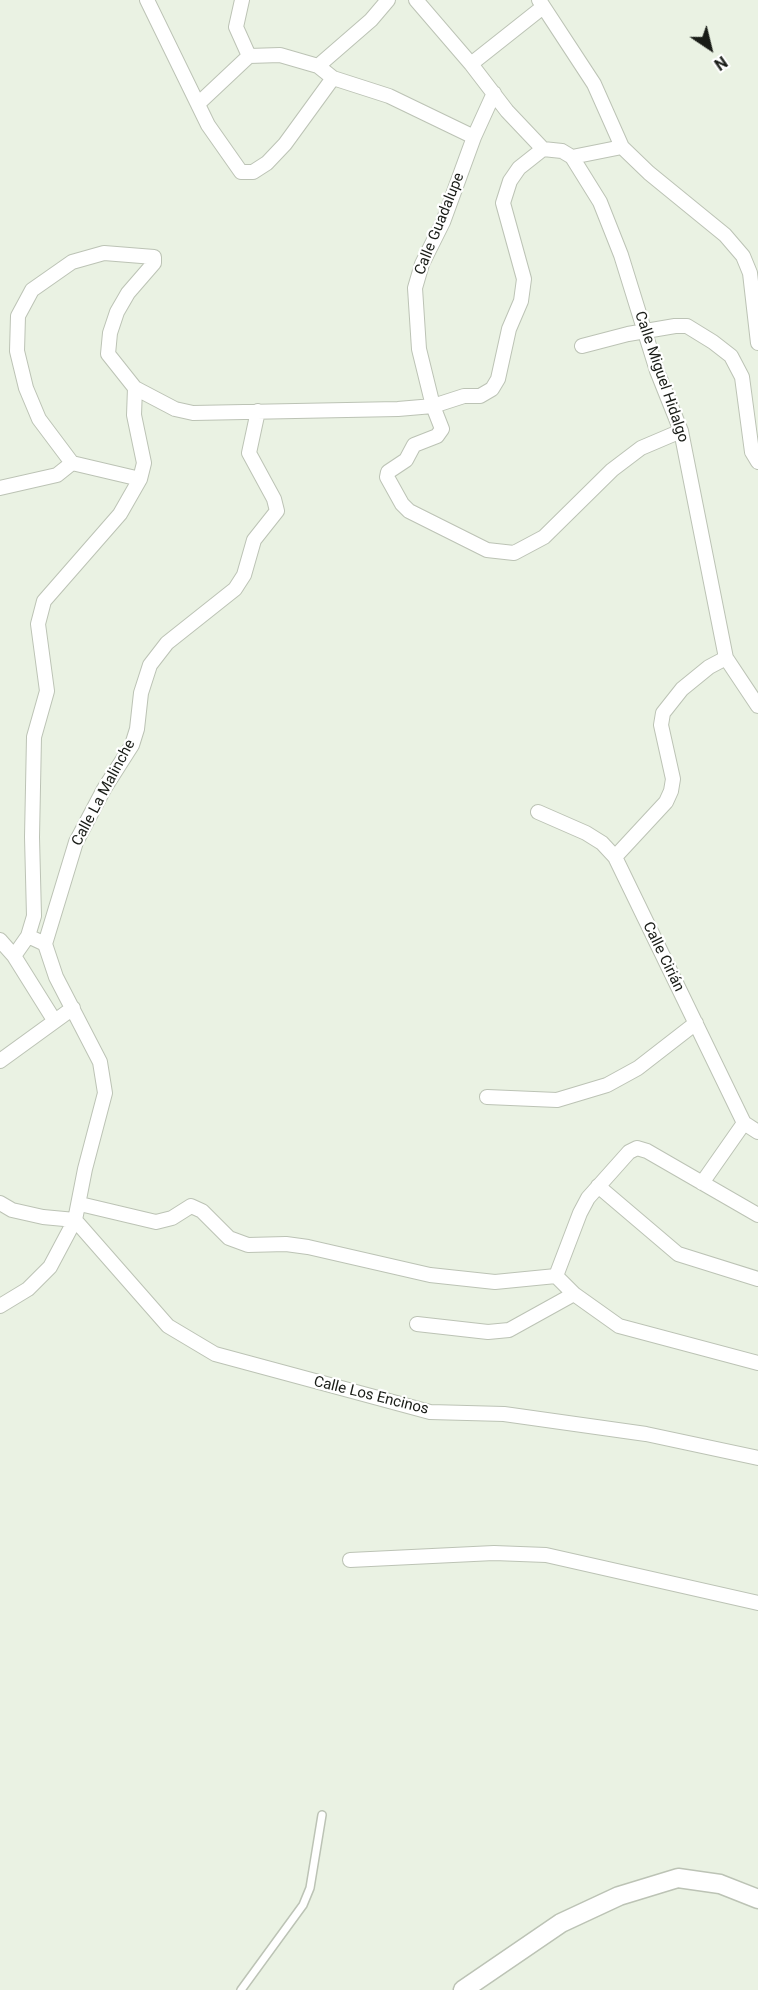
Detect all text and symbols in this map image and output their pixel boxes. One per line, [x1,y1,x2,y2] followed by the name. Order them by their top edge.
[680,18,740,78] north arrow
[711,52,731,74] text: N
[411,170,469,278] street label: Calle Guadalupe
[630,309,692,445] street label: Calle Miguel Hidalgo
[68,737,140,849] street label: Calle La Malinche
[638,919,688,995] street label: Calle Cirián
[312,1373,430,1419] street label: Calle Los Encinos

